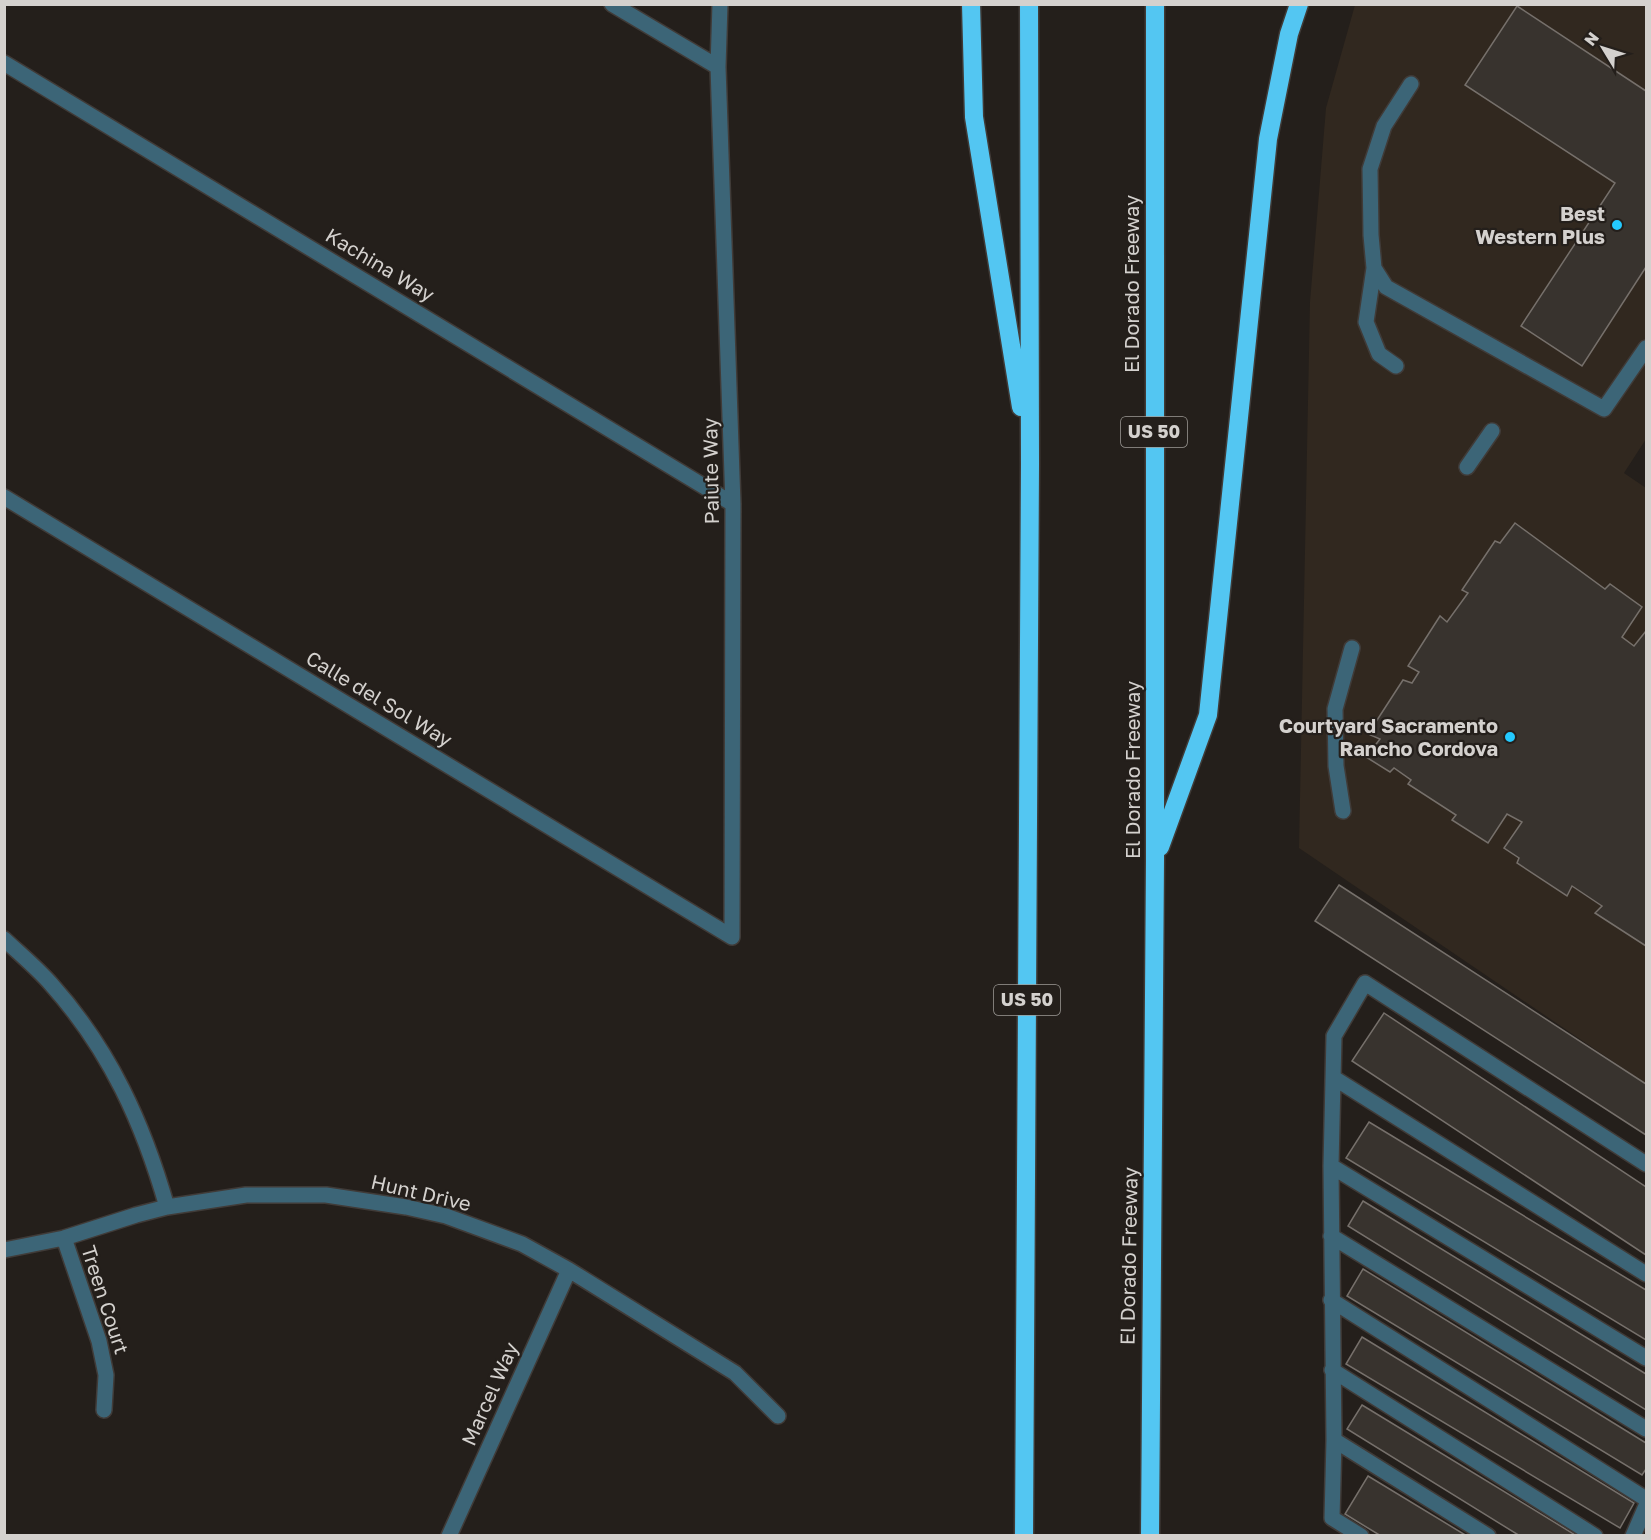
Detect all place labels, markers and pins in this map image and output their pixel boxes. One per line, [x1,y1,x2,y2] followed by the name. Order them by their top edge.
[1475,201,1605,248] place label: Best Western Plus
[1610,218,1624,232] marker: Best Western Plus
[1279,713,1498,760] place label: Courtyard Sacramento Rancho Cordova
[1503,730,1517,744] marker: Courtyard Sacramento Rancho Cordova

